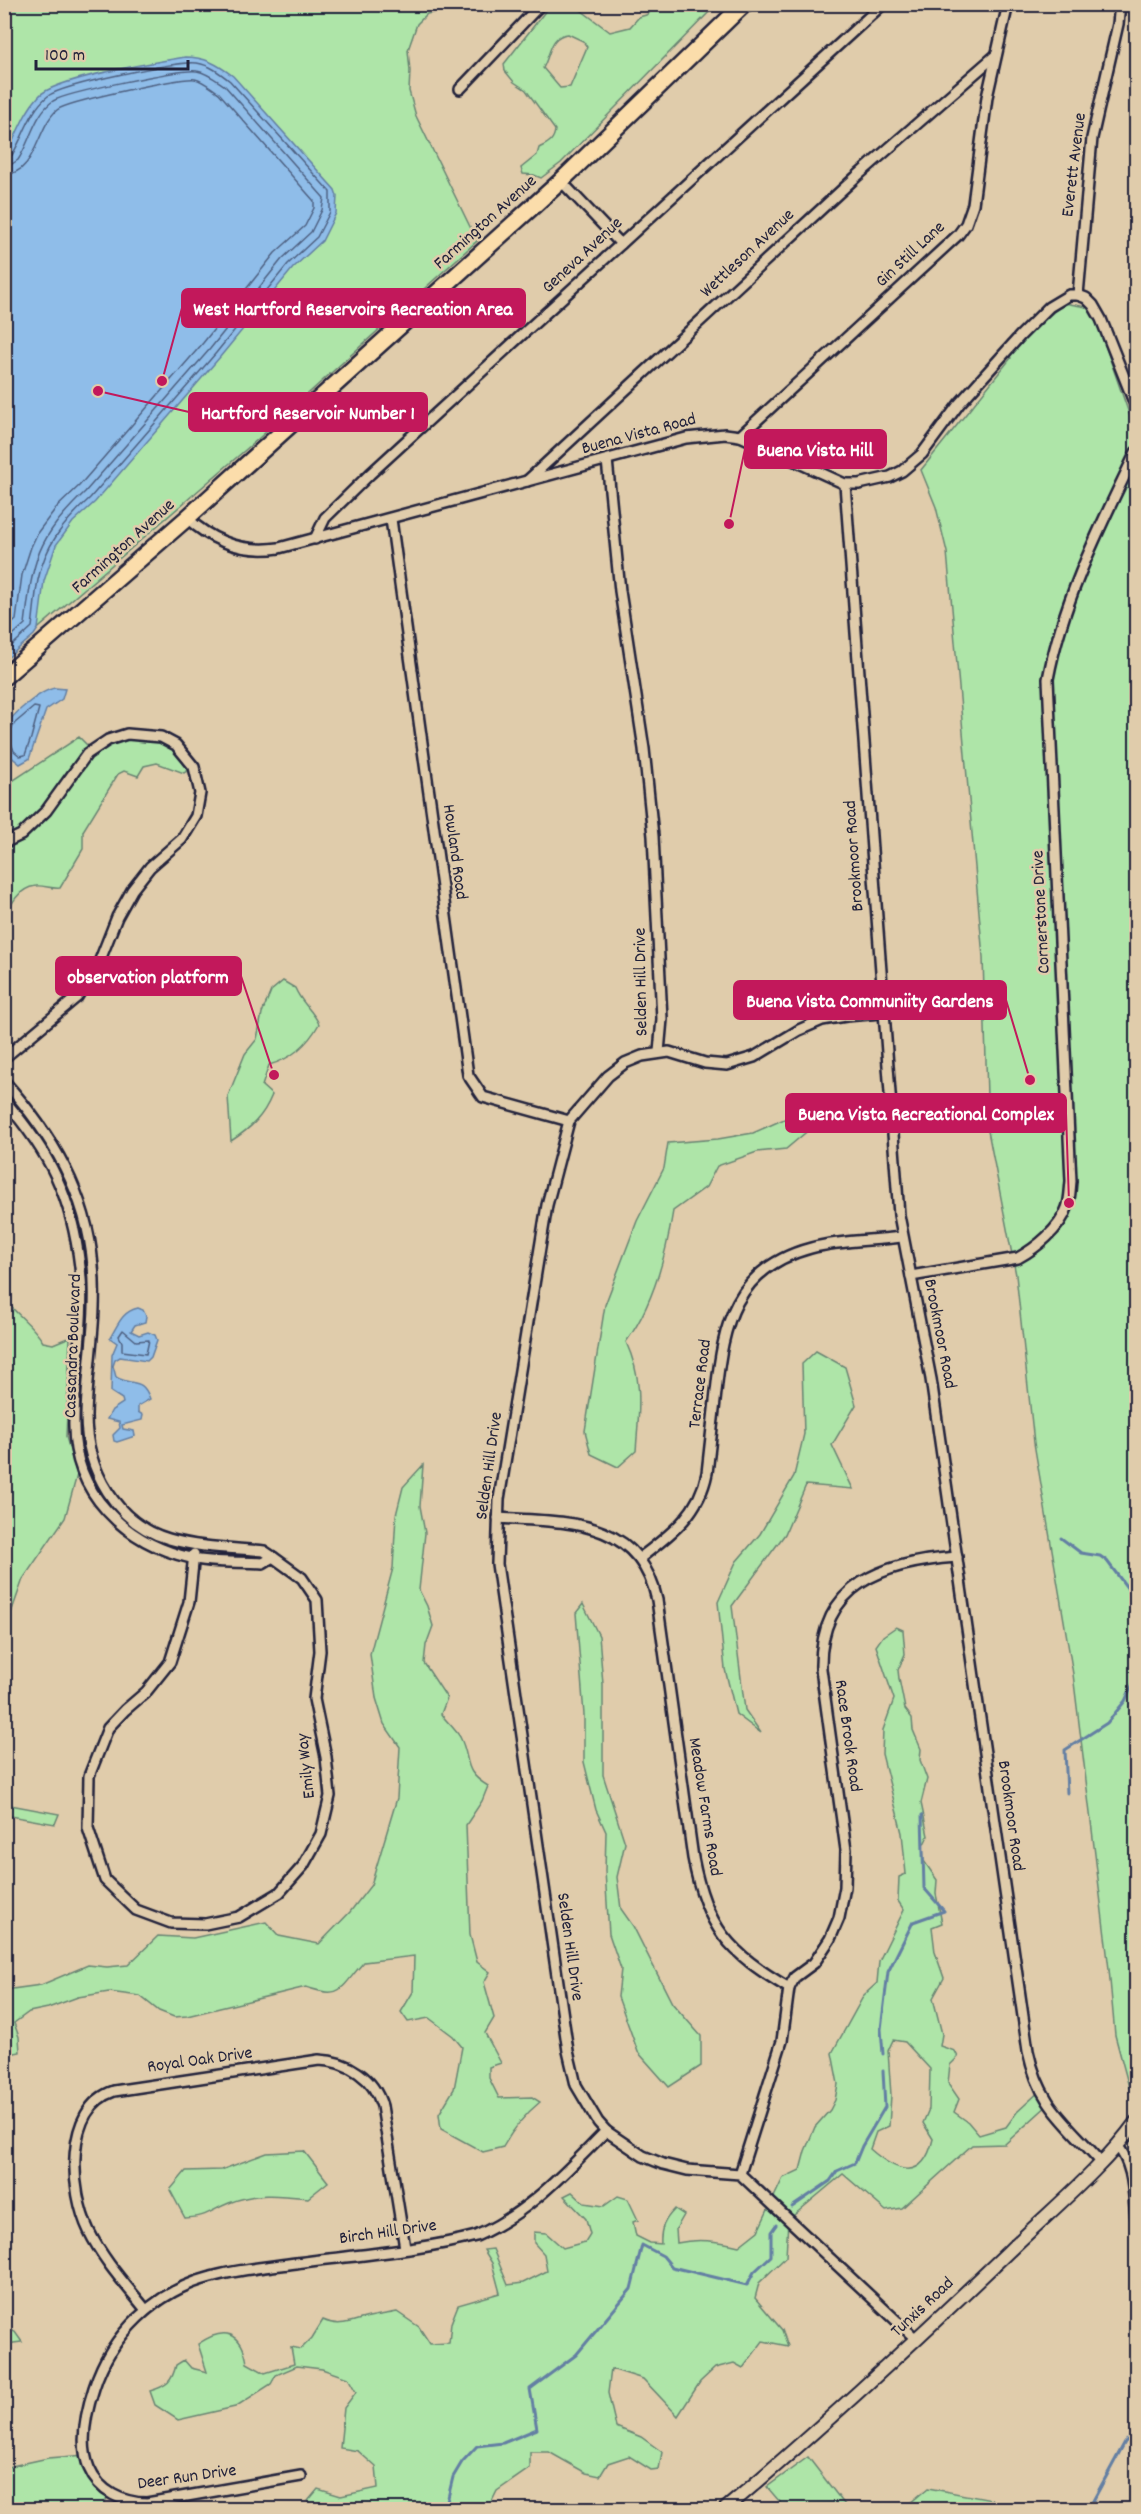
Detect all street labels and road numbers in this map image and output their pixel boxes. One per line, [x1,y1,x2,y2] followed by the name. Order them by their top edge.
[1056,111,1094,219] street label: Everett Avenue
[429,170,543,276] street label: Farmington Avenue
[695,204,801,304] street label: Wettleson Avenue
[537,212,629,300] street label: Geneva Avenue
[871,216,952,294] street label: Gin Still Lane
[579,408,699,462] street label: Buena Vista Road
[67,494,181,600] street label: Farmington Avenue
[839,800,871,912] street label: Brookmoor Road
[435,803,473,901] street label: Howland Road
[1026,849,1058,974] street label: Cornerstone Drive
[629,927,655,1037] street label: Selden Hill Drive
[59,1273,89,1419] street label: Cassandra Boulevard
[916,1277,962,1391] street label: Brookmoor Road
[683,1338,719,1430] street label: Terrace Road
[470,1410,510,1522] street label: Selden Hill Drive
[827,1678,867,1794] street label: Race Brook Road
[291,1731,323,1800] street label: Emily Way
[681,1736,727,1878] street label: Meadow Farms Road
[990,1759,1030,1873] street label: Brookmoor Road
[549,1891,589,2003] street label: Selden Hill Drive
[146,2041,254,2081] street label: Royal Oak Drive
[338,2214,438,2252] street label: Birch Hill Drive
[886,2272,960,2344] street label: Tunxis Road
[136,2459,238,2497] street label: Deer Run Drive

